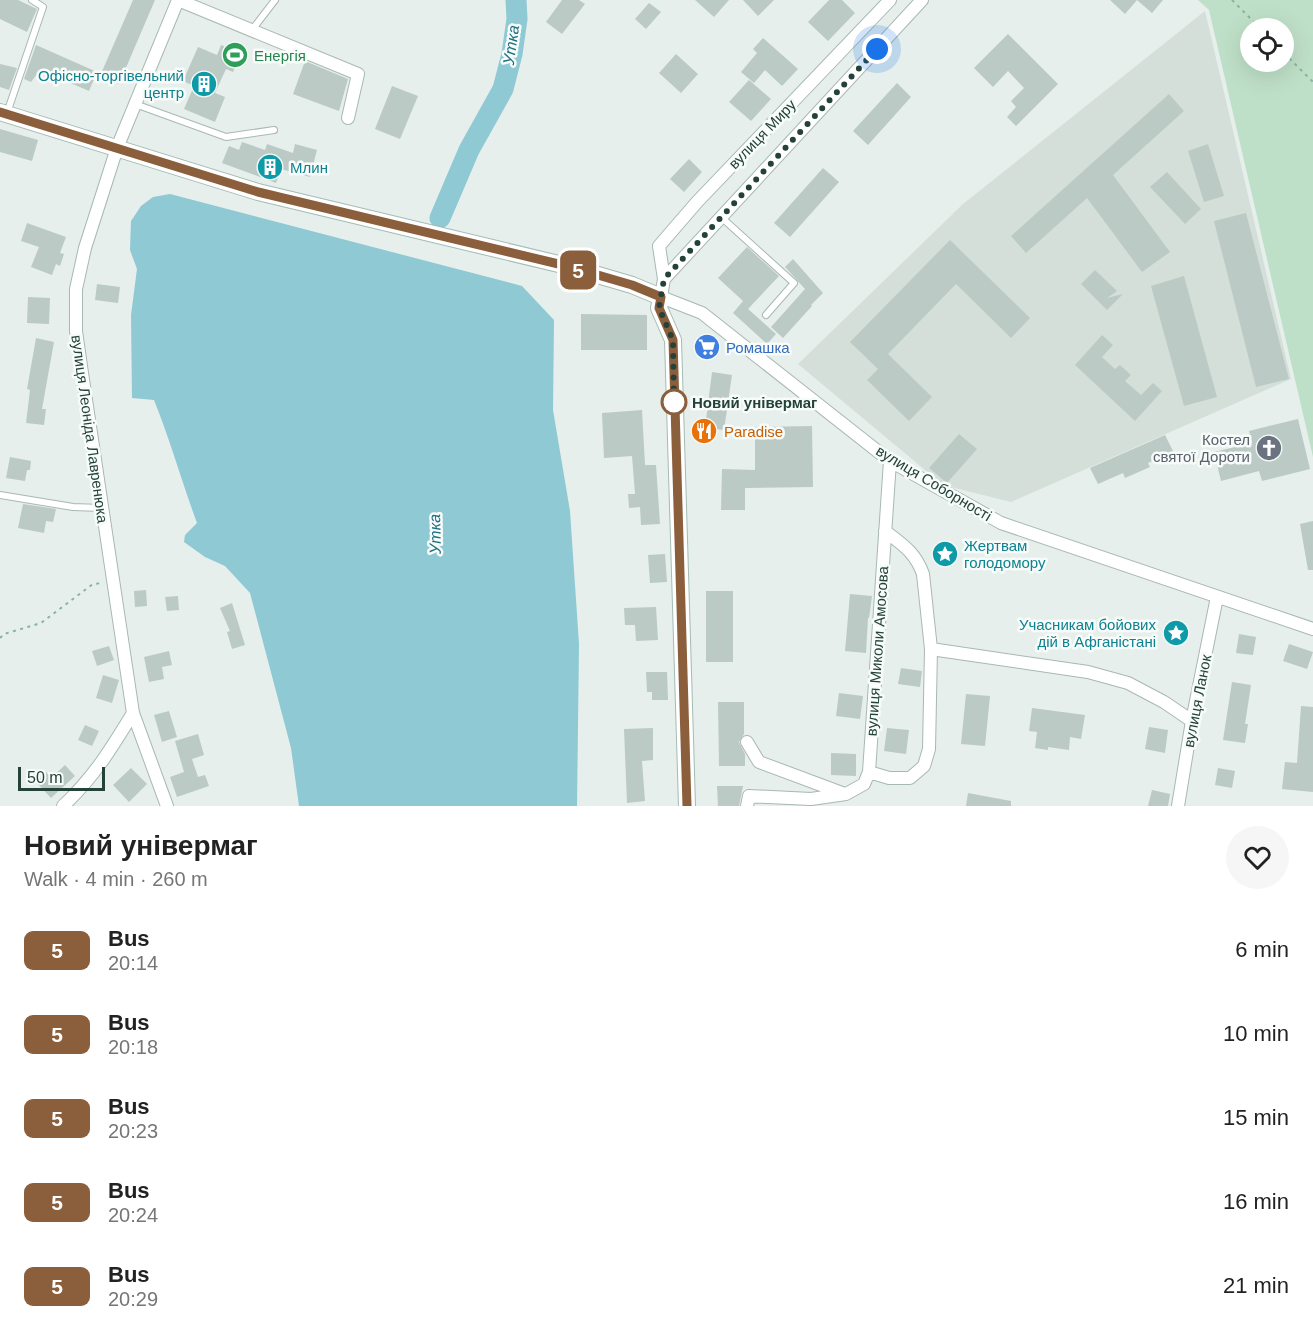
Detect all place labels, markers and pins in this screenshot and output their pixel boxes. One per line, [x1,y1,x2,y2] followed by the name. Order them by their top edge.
[220,40,250,70] sports icon: Енергія
[254,47,306,64] place label: Енергія
[38,67,184,101] place label: Офісно-торгівельний центр
[189,69,219,99] building icon: Офісно-торгівельний центр
[255,152,285,182] building icon: Млин
[290,159,328,176] place label: Млин
[692,332,722,362] supermarket icon: Ромашка
[726,339,790,356] place label: Ромашка
[661,389,687,415] marker: Новий універмаг
[692,394,817,411] place label: Новий універмаг
[689,416,719,446] restaurant icon: Paradise
[724,423,783,440] place label: Paradise
[1153,431,1250,465] place label: Костел святої Дороти
[1254,433,1284,463] church icon: Костел святої Дороти
[964,537,1046,571] place label: Жертвам голодомору
[930,539,960,569] place icon: Жертвам голодомору
[1019,616,1156,650] place label: Учасникам бойових дій в Афганістані
[1161,618,1191,648] place icon: Учасникам бойових дій в Афганістані

